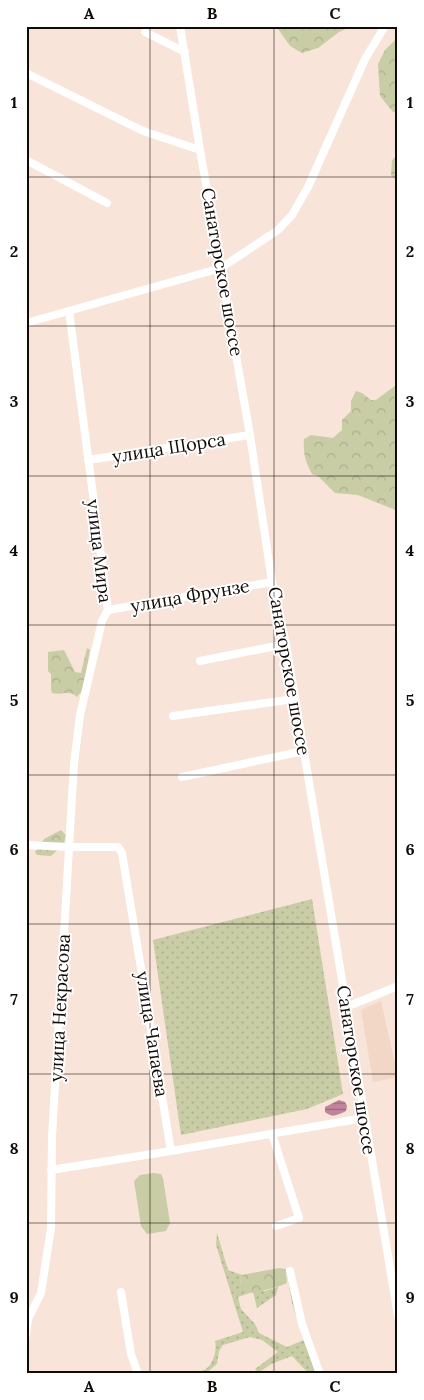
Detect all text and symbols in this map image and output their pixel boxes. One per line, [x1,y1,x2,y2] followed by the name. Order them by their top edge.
[84,3,95,23] text: A
[207,3,218,23] text: B
[329,3,341,23] text: C
[11,92,17,112] text: 1
[407,92,413,112] text: 1
[196,186,249,358] street label: Санаторское шоссе
[10,241,18,261] text: 2
[406,241,414,261] text: 2
[10,391,19,411] text: 3
[406,391,415,411] text: 3
[111,427,227,468] street label: улица Щорса
[82,498,117,604] street label: улица Мира
[10,540,19,560] text: 4
[406,540,415,560] text: 4
[129,574,252,617] street label: улица Фрунзе
[263,585,316,757] street label: Санаторское шоссе
[10,690,19,710] text: 5
[406,690,415,710] text: 5
[9,839,19,859] text: 6
[405,839,415,859] text: 6
[44,933,75,1083] street label: улица Некрасова
[131,969,174,1098] street label: улица Чапаева
[332,984,381,1156] street label: Санаторское шоссе
[10,989,18,1009] text: 7
[406,989,414,1009] text: 7
[9,1138,19,1158] text: 8
[405,1138,415,1158] text: 8
[9,1287,19,1307] text: 9
[405,1287,415,1307] text: 9
[84,1376,95,1396] text: A
[207,1376,218,1396] text: B
[329,1376,341,1396] text: C

